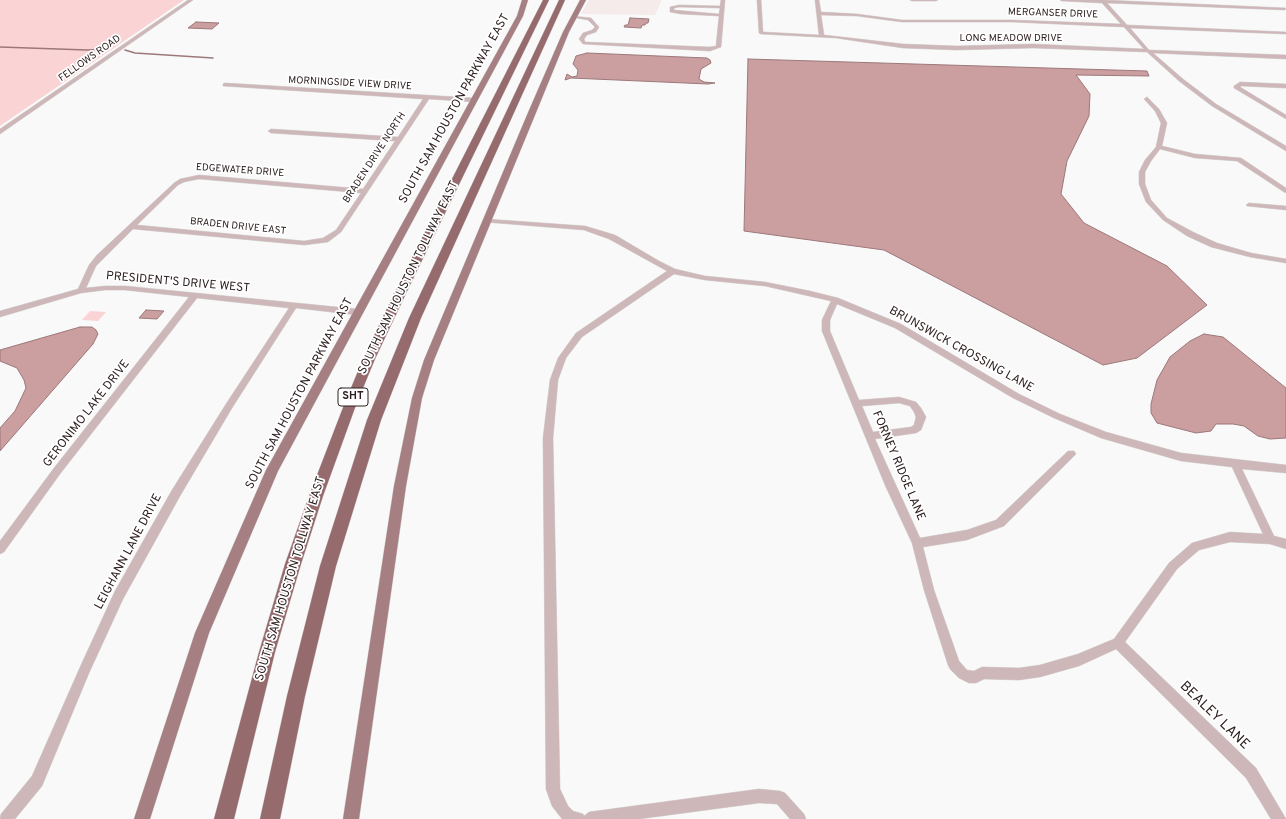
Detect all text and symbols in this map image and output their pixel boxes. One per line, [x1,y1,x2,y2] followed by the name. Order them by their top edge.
[1008,6,1098,22] street label: MERGANSER DRIVE
[397,12,513,206] street label: SOUTH SAM HOUSTON PARKWAY EAST
[57,33,123,85] street label: FELLOWS ROAD
[960,33,1062,45] street label: LONG MEADOW DRIVE
[288,75,412,93] street label: MORNINGSIDE VIEW DRIVE
[341,110,409,206] street label: BRADEN DRIVE NORTH
[195,162,285,180] street label: EDGEWATER DRIVE
[356,179,462,377] street label: SOUTH SAM HOUSTON TOLLWAY EAST
[189,216,287,238] street label: BRADEN DRIVE EAST
[105,270,251,296] street label: PRESIDENT'S DRIVE WEST
[243,296,357,492] street label: SOUTH SAM HOUSTON PARKWAY EAST
[886,304,1036,396] street label: BRUNSWICK CROSSING LANE
[41,358,133,470] street label: GERONIMO LAKE DRIVE
[338,388,368,406] road number: SHT
[868,409,928,523] street label: FORNEY RIDGE LANE
[253,475,329,683] street label: SOUTH SAM HOUSTON TOLLWAY EAST
[92,492,166,612] street label: LEIGHANN LANE DRIVE
[1176,678,1252,754] street label: BEALEY LANE

